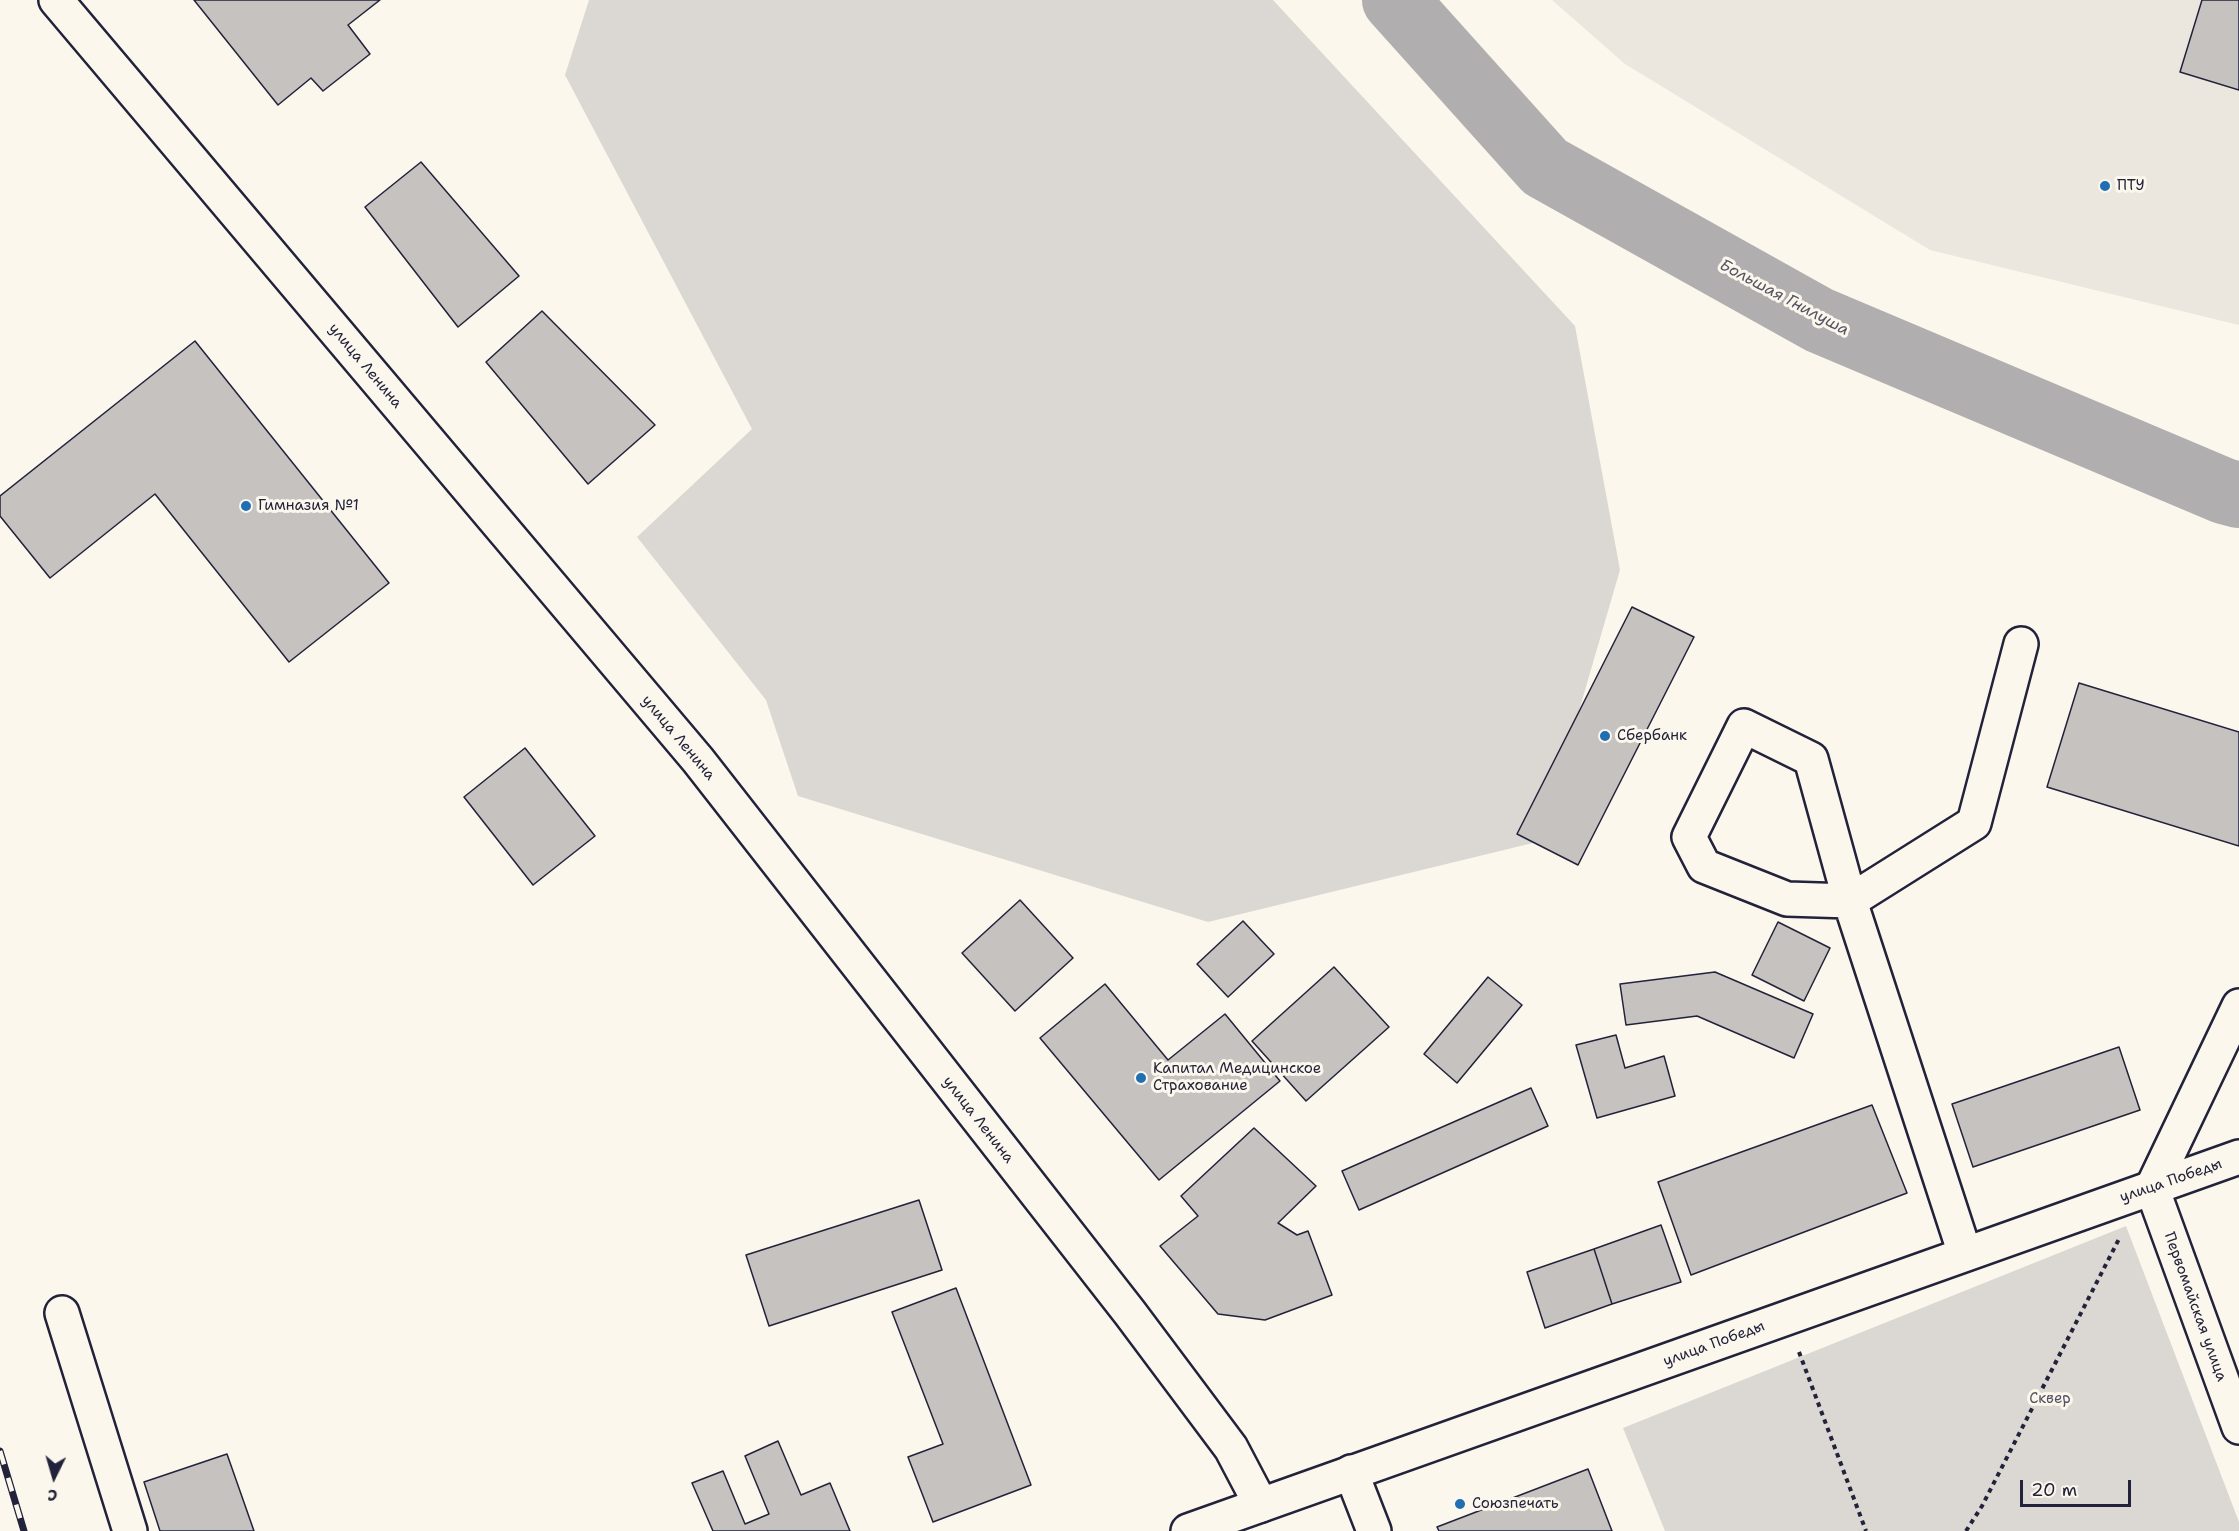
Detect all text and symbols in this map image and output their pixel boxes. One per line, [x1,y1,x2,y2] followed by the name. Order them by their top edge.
[2117,177,2145,195] place label: ПТУ
[2098,179,2112,193] marker: ПТУ
[1716,256,1852,340] water label: Большая Гнилуша
[324,320,406,412] street label: улица Ленина
[258,497,359,515] place label: Гимназия №1
[239,499,253,513] marker: Гимназия №1
[637,692,719,784] street label: улица Ленина
[1617,727,1687,745] place label: Сбербанк
[1598,729,1612,743] marker: Сбербанк
[1153,1060,1321,1095] place label: Капитал Медицинское Страхование
[1134,1071,1148,1085] marker: Капитал Медицинское Страхование
[938,1073,1018,1167] street label: улица Ленина
[2118,1155,2224,1207] street label: улица Победы
[2160,1230,2230,1384] street label: Первомайская улица
[1661,1317,1767,1371] street label: улица Победы
[2029,1390,2071,1408] park label: Сквер
[24,1447,84,1507] north arrow
[2023,1468,2134,1506] scale bar
[2031,1478,2077,1502] text: 20 m
[47,1485,58,1506] text: С
[1472,1495,1559,1513] place label: Союзпечать
[1453,1497,1467,1511] marker: Союзпечать

